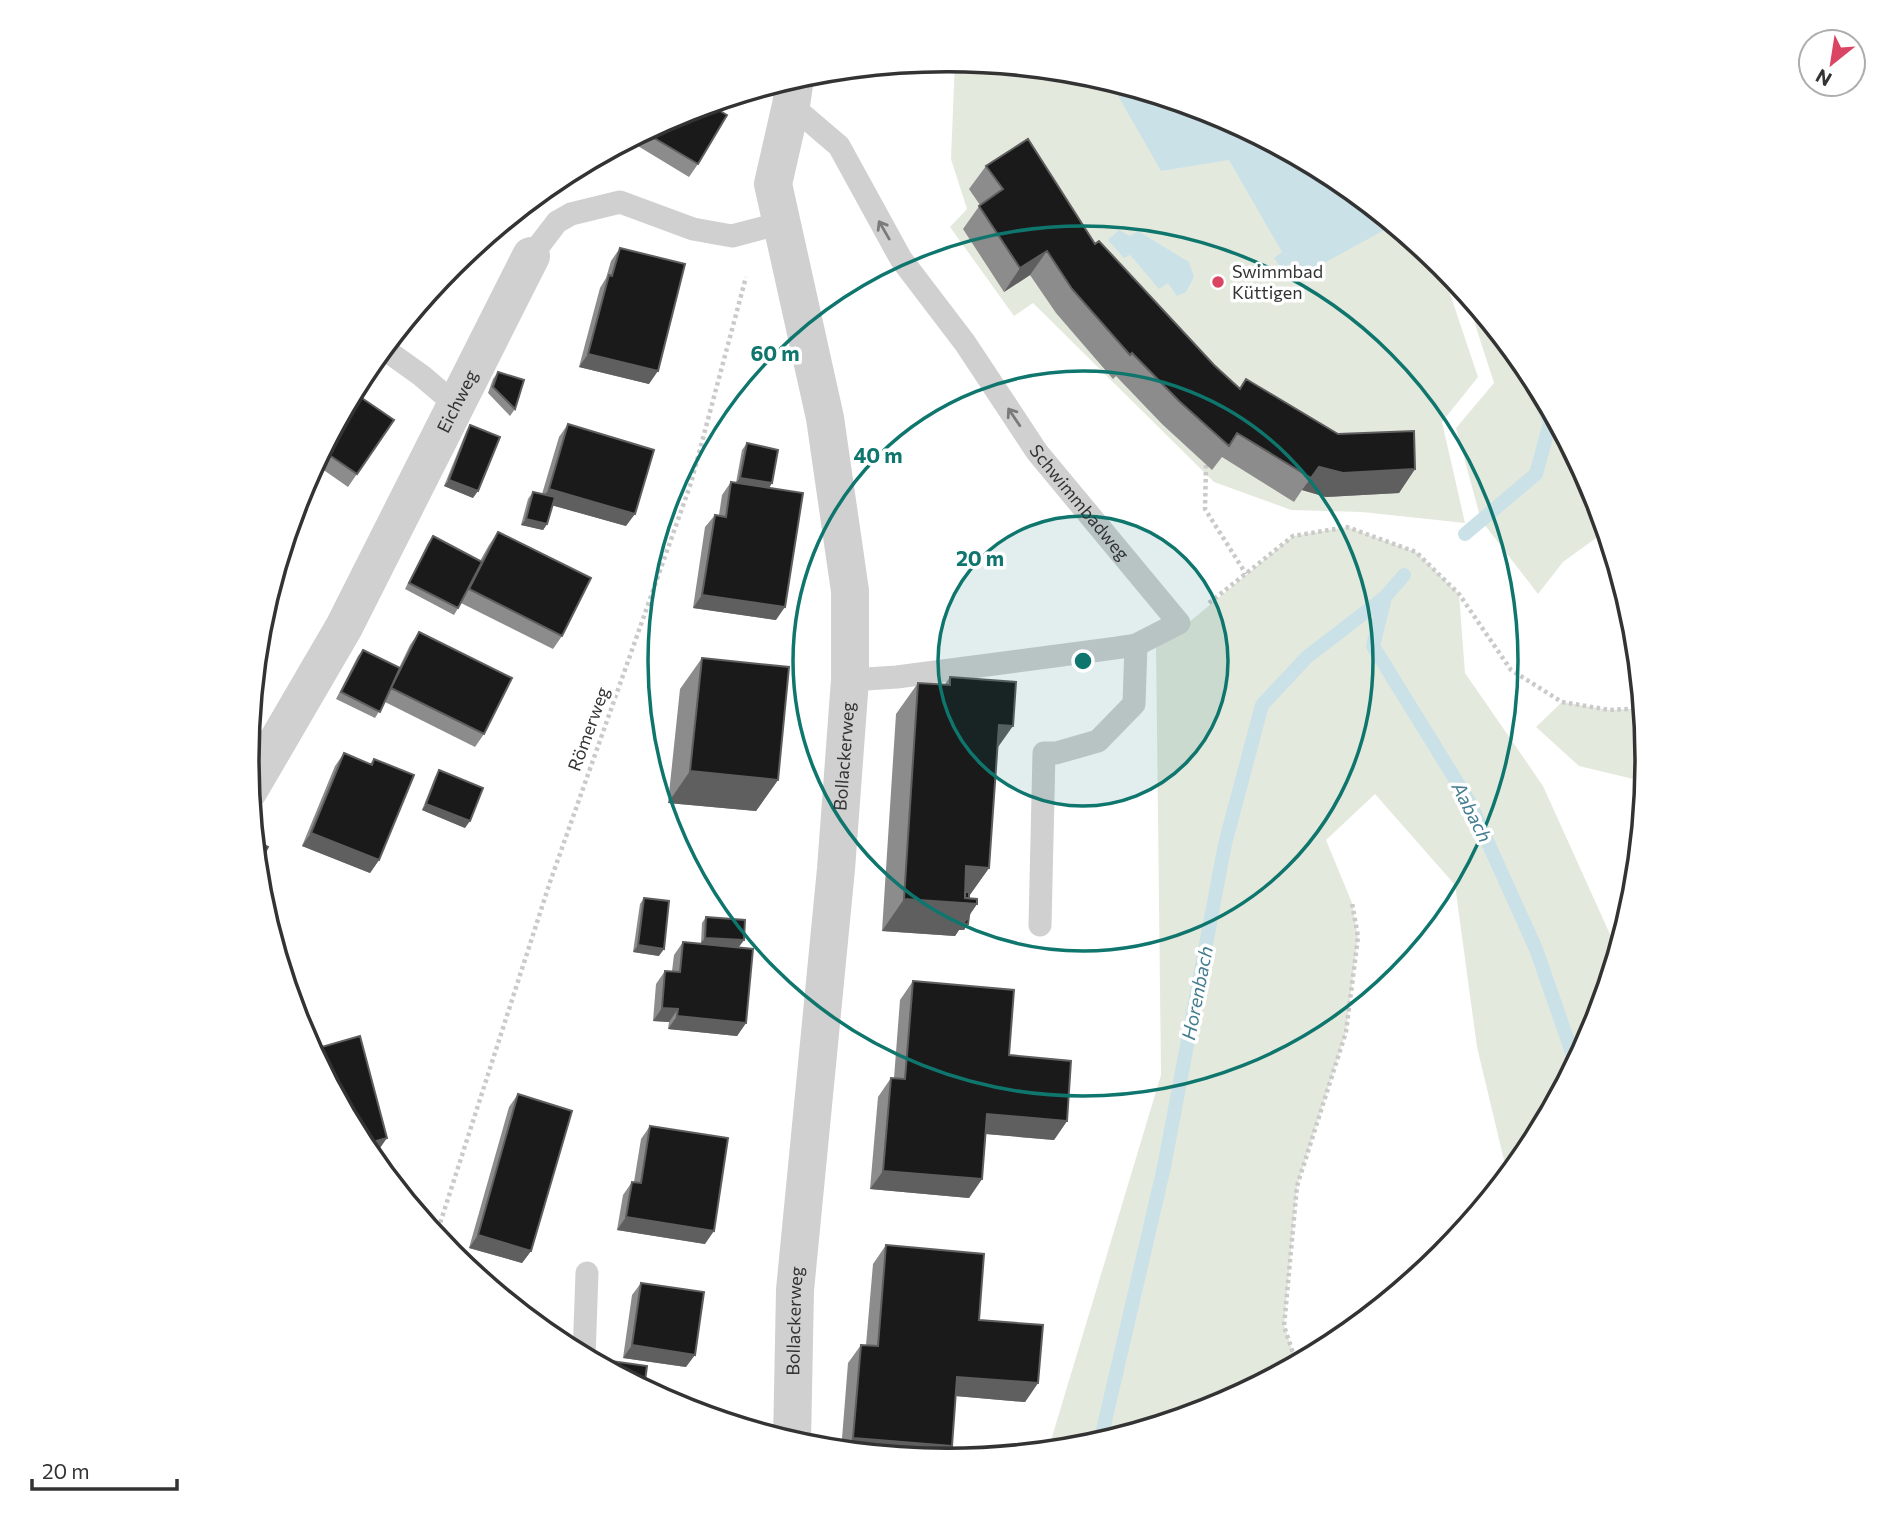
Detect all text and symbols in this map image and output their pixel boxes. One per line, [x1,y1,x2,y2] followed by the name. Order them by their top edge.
[1797,28,1867,98] north arrow
[1811,65,1835,92] text: N
[877,220,890,241] one-way arrow
[1232,260,1323,303] place label: Swimmbad Küttigen
[1210,274,1226,290] marker: Swimmbad Küttigen
[750,340,800,365] text: 60 m
[432,366,482,436] street label: Eichweg
[1007,408,1021,427] one-way arrow
[1025,440,1134,565] street label: Schwimmbadweg
[853,442,903,467] text: 40 m
[956,545,1004,570] text: 20 m
[1071,649,1095,673] centre of rings
[563,683,614,774] street label: Römerweg
[828,701,858,812] street label: Bollackerweg
[1447,777,1497,846] water label: Aabach
[1176,944,1217,1042] water label: Horenbach
[781,1265,807,1376] street label: Bollackerweg
[32,1448,177,1492] scale bar
[42,1458,90,1483] text: 20 m

